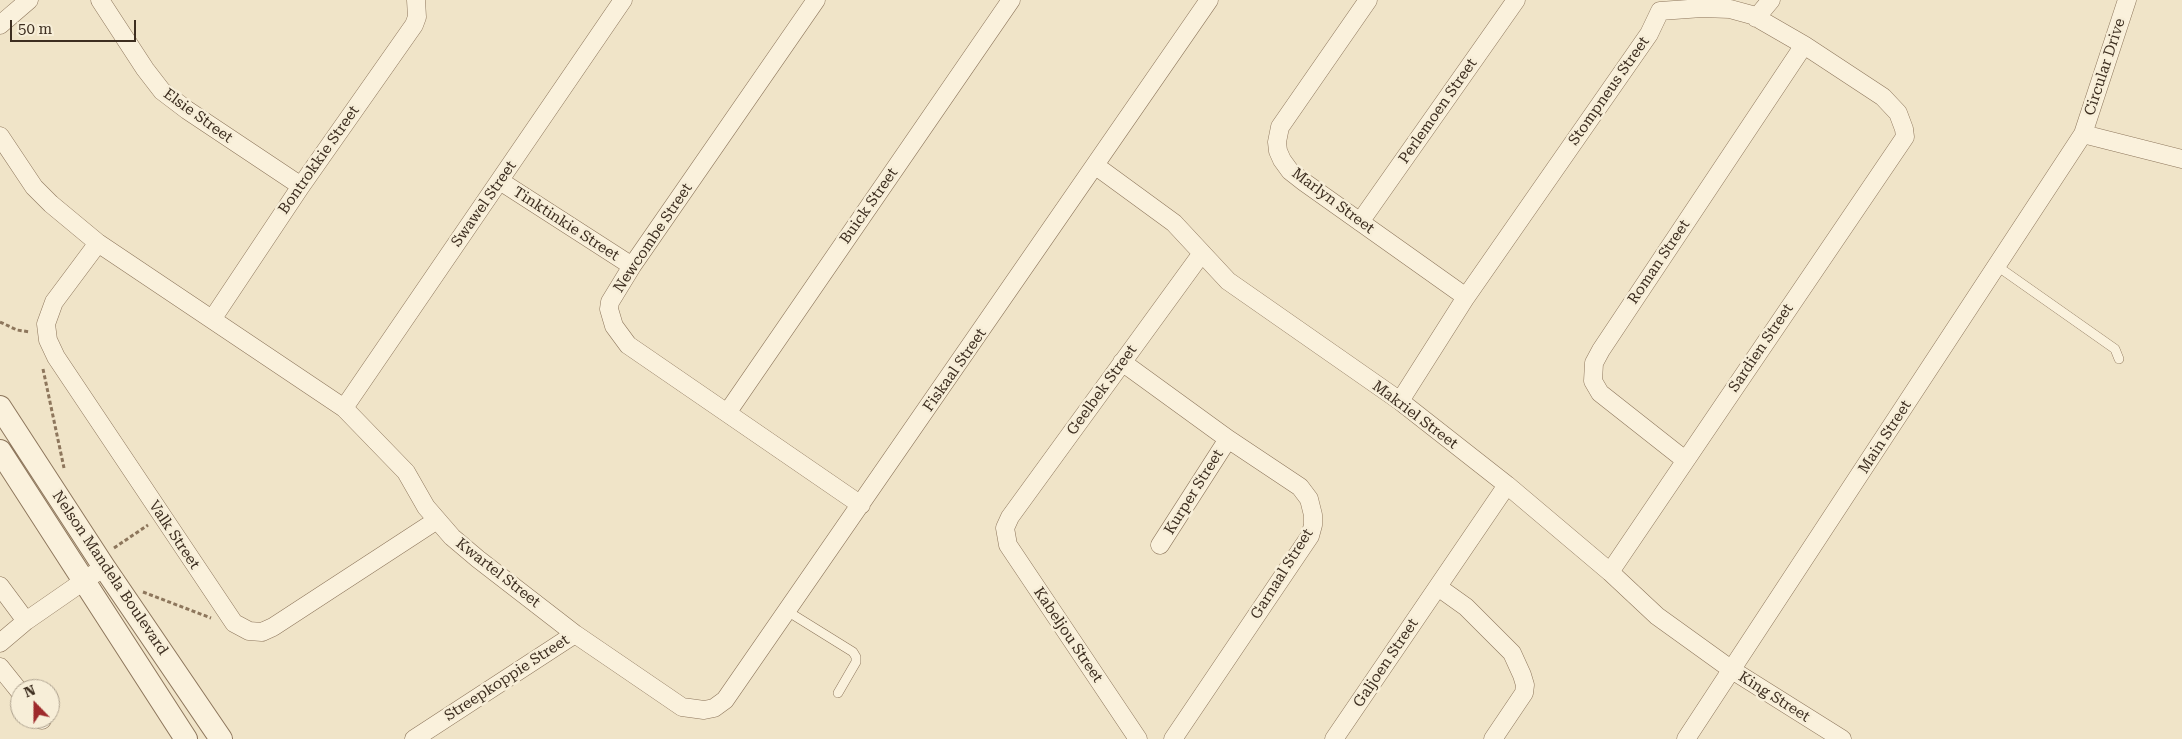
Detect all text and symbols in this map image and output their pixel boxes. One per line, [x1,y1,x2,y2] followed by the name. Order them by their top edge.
[12,10,139,42] scale bar
[2081,16,2129,118] street label: Circular Drive
[18,20,52,38] text: 50 m
[1565,33,1653,149] street label: Stompneus Street
[1395,55,1481,167] street label: Perlemoen Street
[160,85,236,147] street label: Elsie Street
[275,102,363,218] street label: Bontrokkie Street
[448,157,520,251] street label: Swawel Street
[836,164,902,248] street label: Buick Street
[1288,164,1378,238] street label: Marlyn Street
[610,180,696,296] street label: Newcombe Street
[510,183,622,265] street label: Tinktinkie Street
[1624,216,1694,308] street label: Roman Street
[1725,300,1797,396] street label: Sardien Street
[920,325,990,415] street label: Fiskaal Street
[1063,341,1141,439] street label: Geelbek Street
[1369,377,1461,453] street label: Makriel Street
[1855,397,1915,477] street label: Main Street
[1161,446,1227,538] street label: Kurper Street
[48,488,172,658] street label: Nelson Mandela Boulevard
[145,497,203,573] street label: Valk Street
[1247,525,1317,623] street label: Garnaal Street
[452,535,544,611] street label: Kwartel Street
[1029,584,1107,686] street label: Kabeljou Street
[1350,615,1422,711] street label: Galjoen Street
[441,631,573,725] street label: Streepkoppie Street
[1735,668,1813,726] street label: King Street
[10,679,60,729] north arrow
[22,682,38,700] text: N

